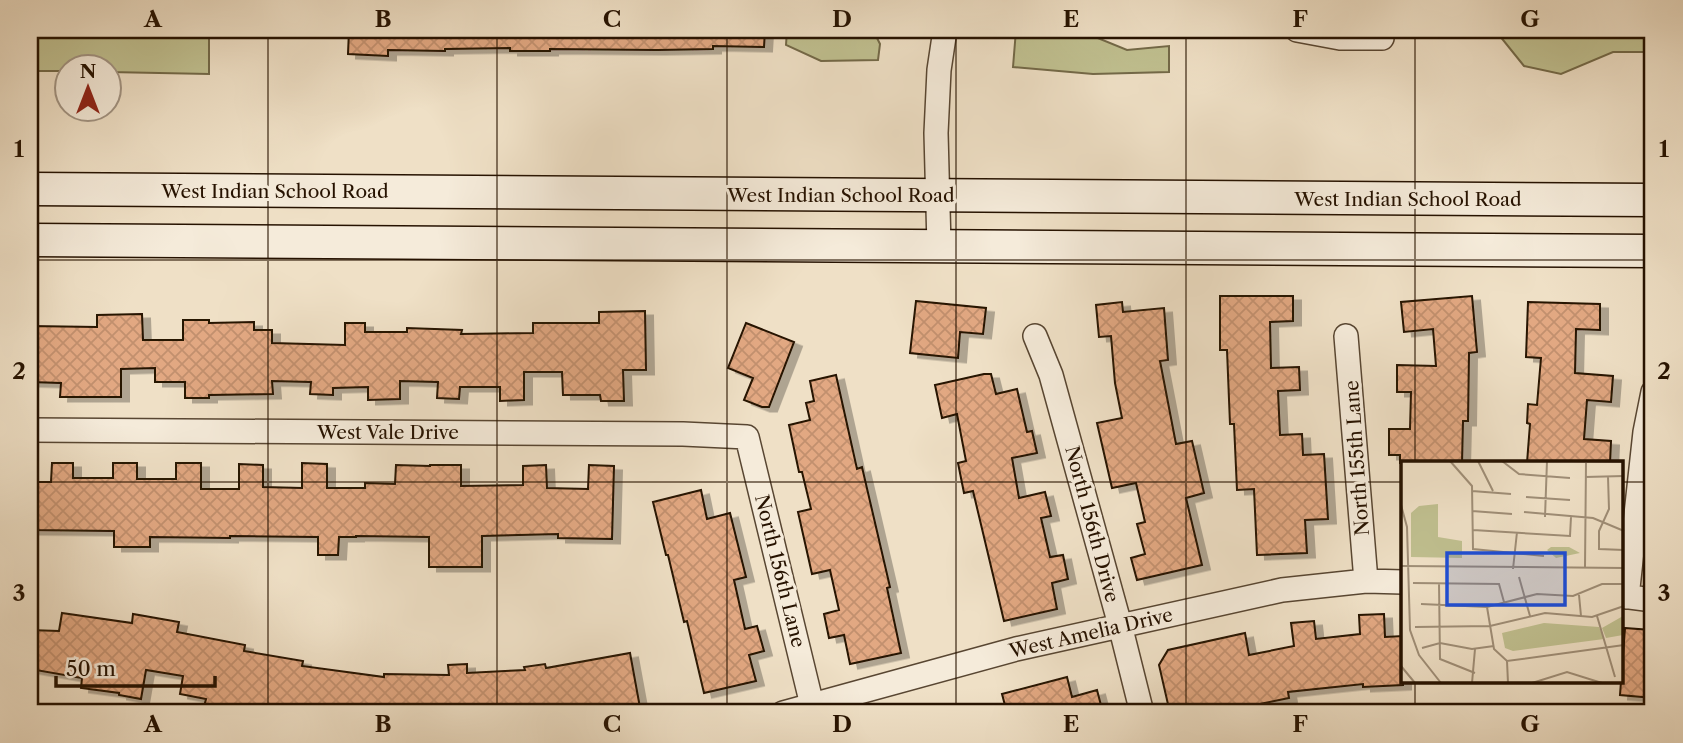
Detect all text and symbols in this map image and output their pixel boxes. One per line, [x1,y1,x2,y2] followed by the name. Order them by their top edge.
[143,5,163,33] text: A
[374,5,392,33] text: B
[603,5,621,33] text: C
[832,5,852,33] text: D
[1063,5,1079,33] text: E
[1292,5,1308,33] text: F
[1520,5,1540,33] text: G
[52,52,122,122] north arrow
[80,60,96,83] text: N
[14,135,25,163] text: 1
[1659,135,1670,163] text: 1
[160,180,389,203] street label: West Indian School Road
[726,184,955,207] street label: West Indian School Road
[1293,188,1522,211] street label: West Indian School Road
[12,357,26,385] text: 2
[1657,357,1671,385] text: 2
[1340,379,1374,537] street label: North 155th Lane
[316,421,459,444] street label: West Vale Drive
[1060,443,1124,605] street label: North 156th Drive
[1401,461,1624,684] inset map
[750,492,810,650] street label: North 156th Lane
[13,579,26,607] text: 3
[1658,579,1671,607] text: 3
[1006,603,1175,663] street label: West Amelia Drive
[56,645,215,689] scale bar
[66,656,116,681] text: 50 m
[143,710,163,738] text: A
[374,710,392,738] text: B
[603,710,621,738] text: C
[832,710,852,738] text: D
[1063,710,1079,738] text: E
[1292,710,1308,738] text: F
[1520,710,1540,738] text: G

